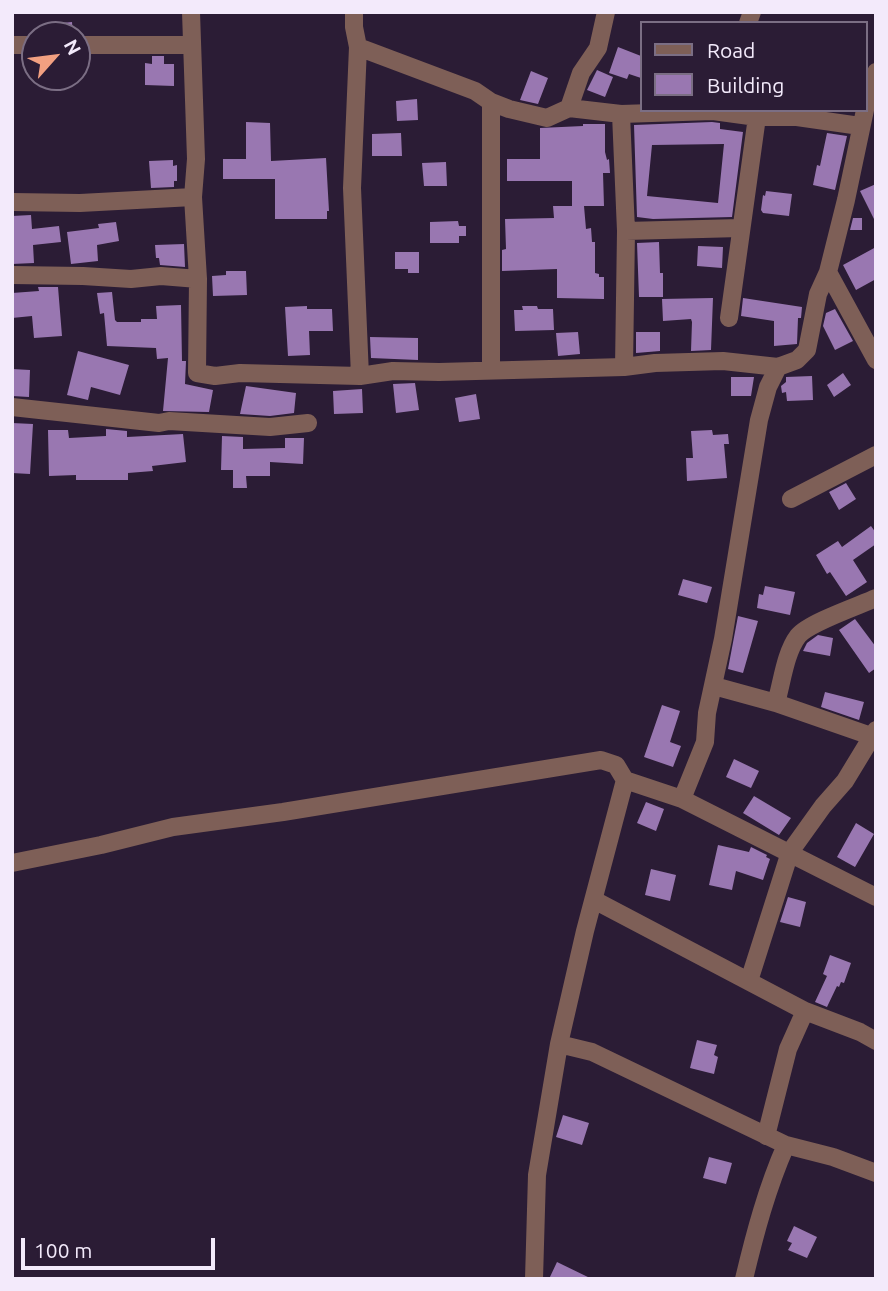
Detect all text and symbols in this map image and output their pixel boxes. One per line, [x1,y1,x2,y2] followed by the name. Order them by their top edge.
[21,21,91,91] north arrow
[640,21,867,112] legend
[60,36,86,59] text: N
[707,38,755,62] text: Road
[707,73,784,97] text: Building
[24,1224,219,1268] scale bar
[34,1238,92,1262] text: 100 m

